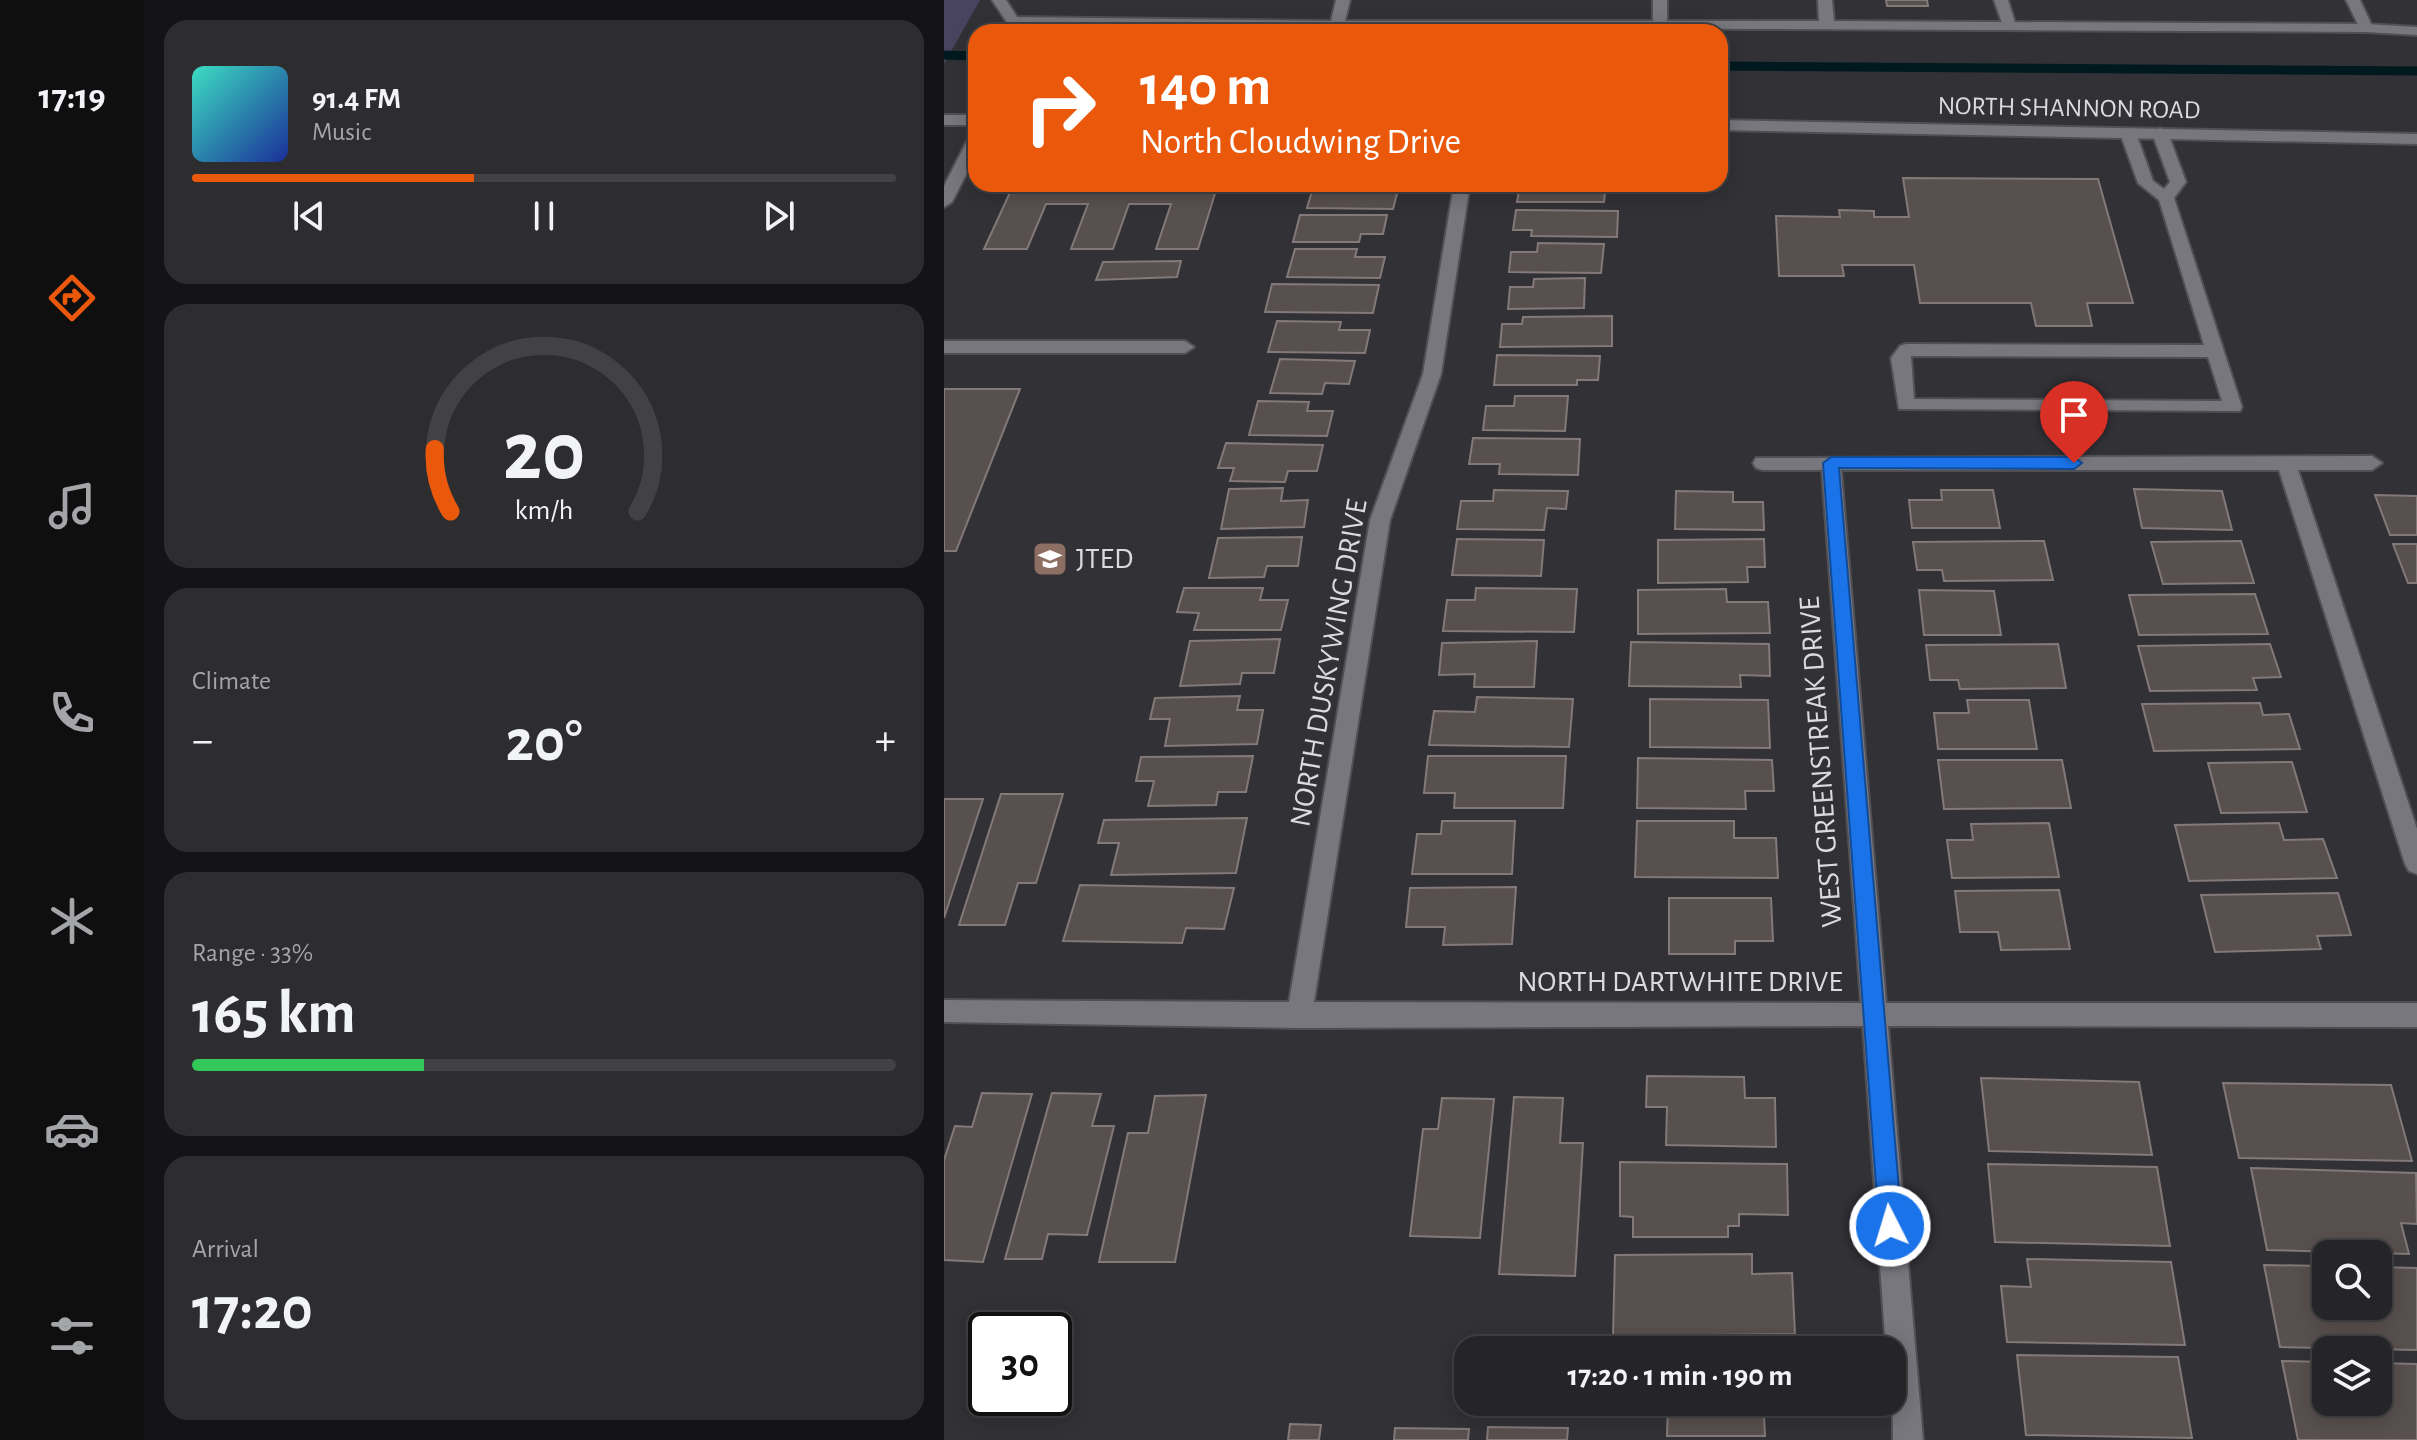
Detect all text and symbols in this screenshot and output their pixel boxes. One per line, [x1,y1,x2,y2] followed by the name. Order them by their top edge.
[1008,56,1112,160] icon: right
[1140,59,1271,115] text: 140 m
[38,79,106,115] text: 17:19
[312,84,401,114] text: 91.4 FM
[1937,93,2201,123] street label: NORTH SHANNON ROAD
[312,119,371,145] text: Music
[1140,124,1461,160] text: North Cloudwing Drive
[287,194,331,238] icon: previous
[522,194,566,238] icon: pause
[757,194,801,238] icon: next
[44,270,100,326] icon: directions
[2040,381,2108,463] pin
[2052,393,2096,437] icon: arrive
[503,411,585,495] text: 20
[44,478,100,534] icon: music
[515,496,573,525] text: km/h
[1285,497,1373,829] street label: NORTH DUSKYWING DRIVE
[1031,540,1069,578] school or university icon: JTED
[1076,544,1133,574] place label: JTED
[1794,595,1848,929] street label: WEST GREENSTREAK DRIVE
[192,668,271,694] text: Climate
[44,685,100,741] icon: phone
[505,712,583,772] text: 20°
[192,719,213,763] text: −
[875,719,896,763] text: +
[44,893,100,949] icon: climate
[192,940,313,966] text: Range · 33%
[1517,967,1843,997] street label: NORTH DARTWHITE DRIVE
[192,984,356,1044] text: 165 km
[44,1101,100,1157] icon: car
[1848,1184,1932,1268] position arrow
[192,1236,259,1262] text: Arrival
[2312,1240,2392,1416] map controls
[2312,1240,2392,1320] button: search
[192,1280,313,1340] text: 17:20
[44,1308,100,1364] icon: filters
[968,1312,1072,1416] speed limit sign: 30
[2312,1336,2392,1416] button: layers
[1567,1361,1793,1391] text: 17:20 · 1 min · 190 m

